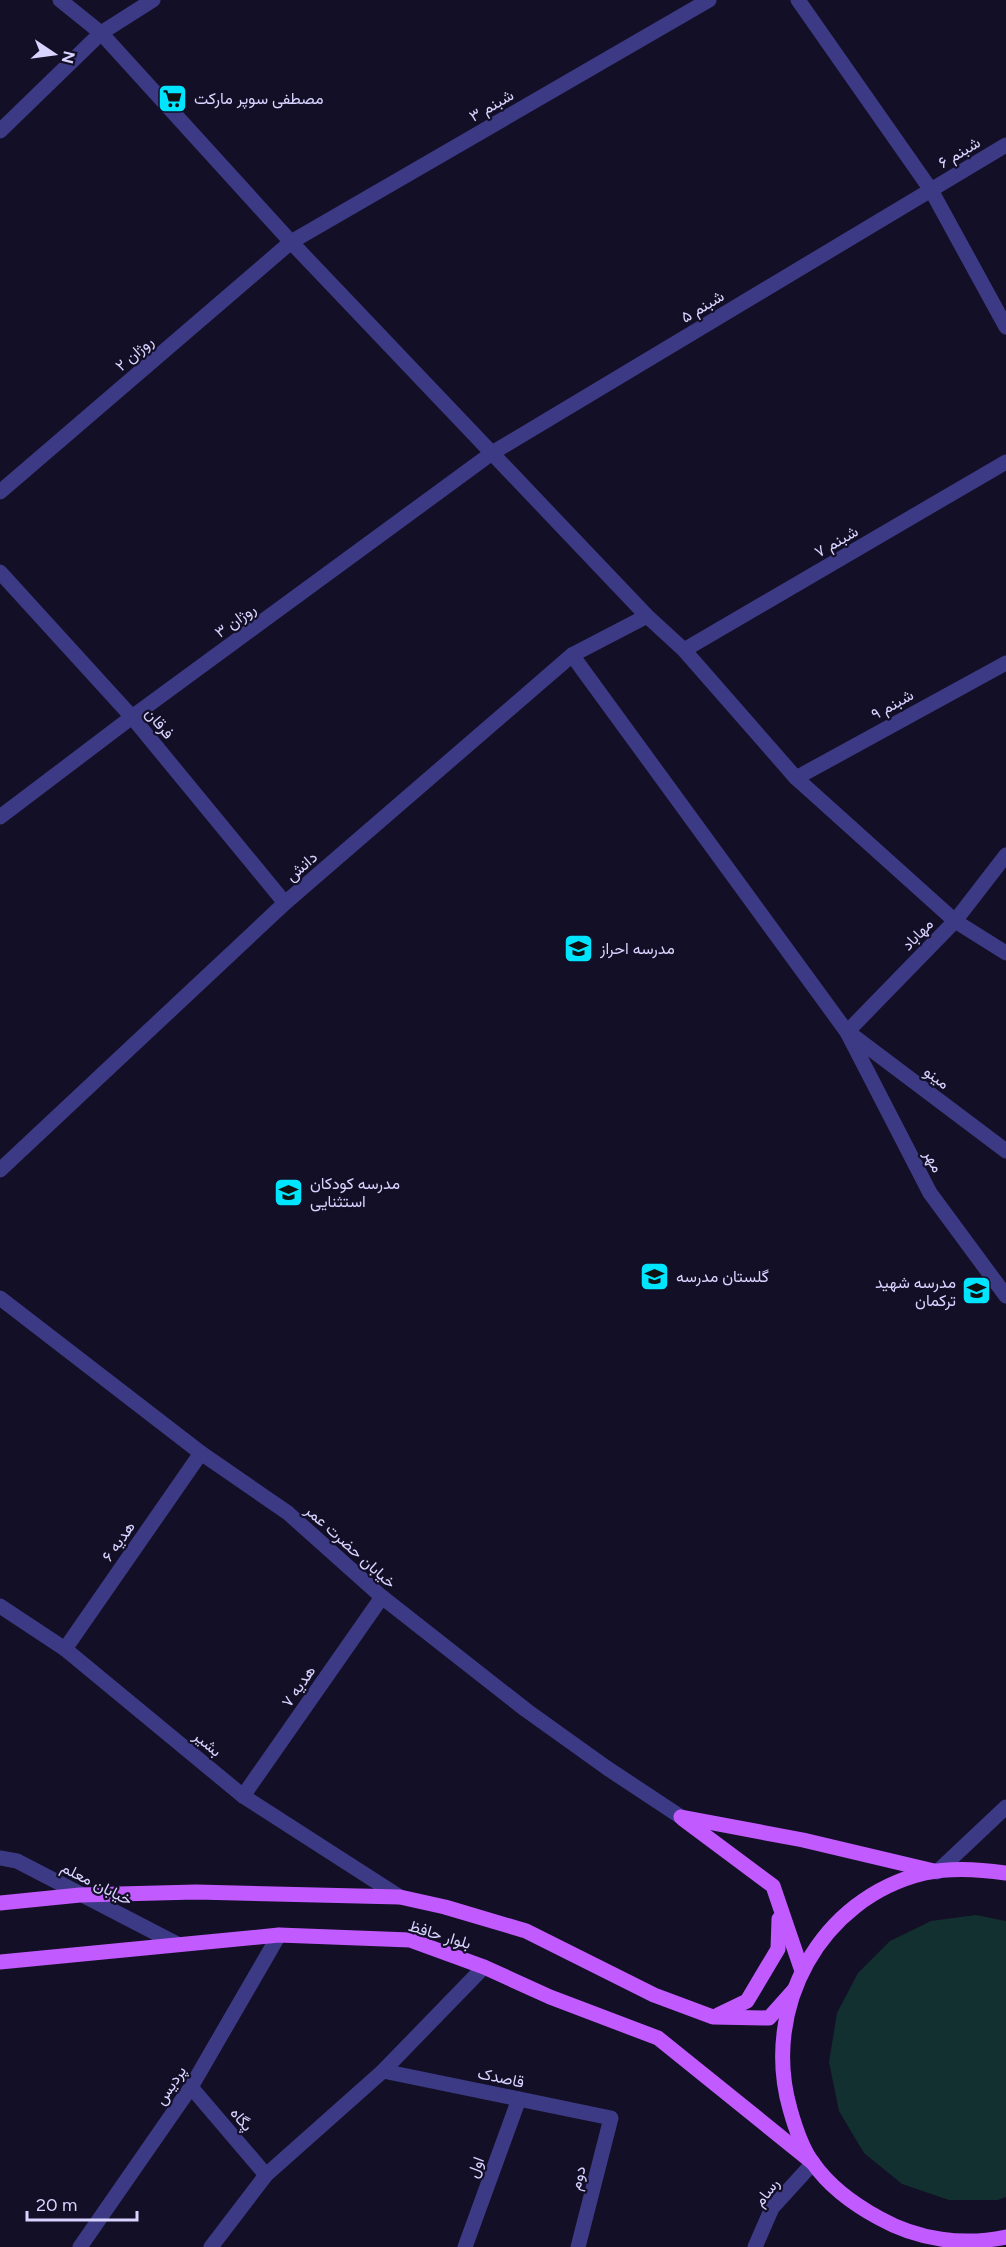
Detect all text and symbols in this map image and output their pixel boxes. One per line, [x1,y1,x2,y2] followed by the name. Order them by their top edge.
[24,24,84,84] north arrow
[57,49,79,65] text: N
[157,82,189,114] supermarket icon: مصطفی سوپر مارکت
[466,85,517,127] street label: شبنم ۳
[194,89,323,110] place label: مصطفی سوپر مارکت
[935,133,984,173] street label: شبنم ۶
[677,286,728,328] street label: شبنم ۵
[111,332,158,376] street label: روژان ۲
[811,521,862,562] street label: شبنم ۷
[211,599,260,642] street label: روژان ۳
[868,685,917,725] street label: شبنم ۹
[140,704,178,743] street label: فرقان
[282,847,322,886] street label: دانش
[898,914,938,955] street label: مهاباد
[563,932,595,964] school or university icon: مدرسه احراز
[599,939,675,959] place label: مدرسه احراز
[920,1062,953,1094] street label: مینو
[919,1146,947,1176] street label: مهر
[310,1174,400,1212] place label: مدرسه کودکان استثنایی
[273,1176,305,1208] school or university icon: مدرسه کودکان استثنایی
[639,1260,671,1292] school or university icon: گلستان مدرسه
[676,1267,769,1287] place label: گلستان مدرسه
[875,1273,956,1311] place label: مدرسه شهید ترکمان
[961,1275,993,1307] school or university icon: مدرسه شهید ترکمان
[300,1500,400,1593] street label: خیابان حضرت عمر
[98,1518,139,1565] street label: هدیه ۶
[277,1662,319,1711] street label: هدیه ۷
[188,1726,226,1761] street label: بشیر
[58,1857,136,1910] street label: خیابان معلم
[406,1916,473,1954] street label: بلوار حافظ
[151,2062,192,2110] street label: پردیس
[476,2063,526,2092] street label: قاصدک
[225,2104,257,2136] street label: پگاه
[463,2154,489,2181] street label: اول
[565,2164,591,2192] street label: دوم
[750,2174,784,2211] street label: رسام
[27,2184,136,2222] scale bar
[36,2194,77,2216] text: 20 m

